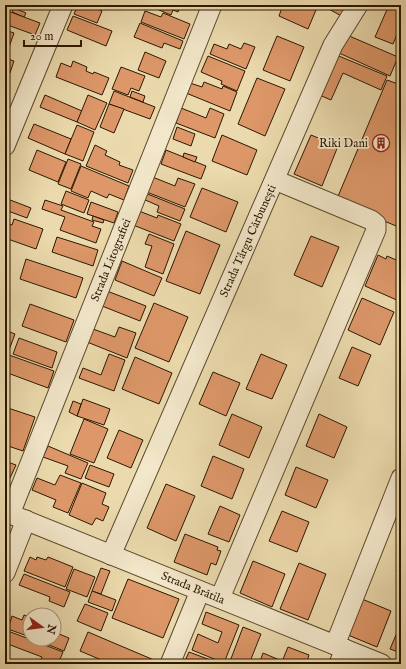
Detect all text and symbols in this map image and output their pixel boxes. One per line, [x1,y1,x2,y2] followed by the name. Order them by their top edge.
[24,22,81,48] scale bar
[30,29,53,44] text: 20 m
[371,133,391,153] building icon: Riki Dani
[319,136,368,151] place label: Riki Dani
[216,182,280,300] street label: Strada Târgu Cărbunești
[88,216,134,304] street label: Strada Litografiei
[159,568,228,608] street label: Strada Brătila
[22,607,62,647] north arrow
[43,622,59,636] text: N

